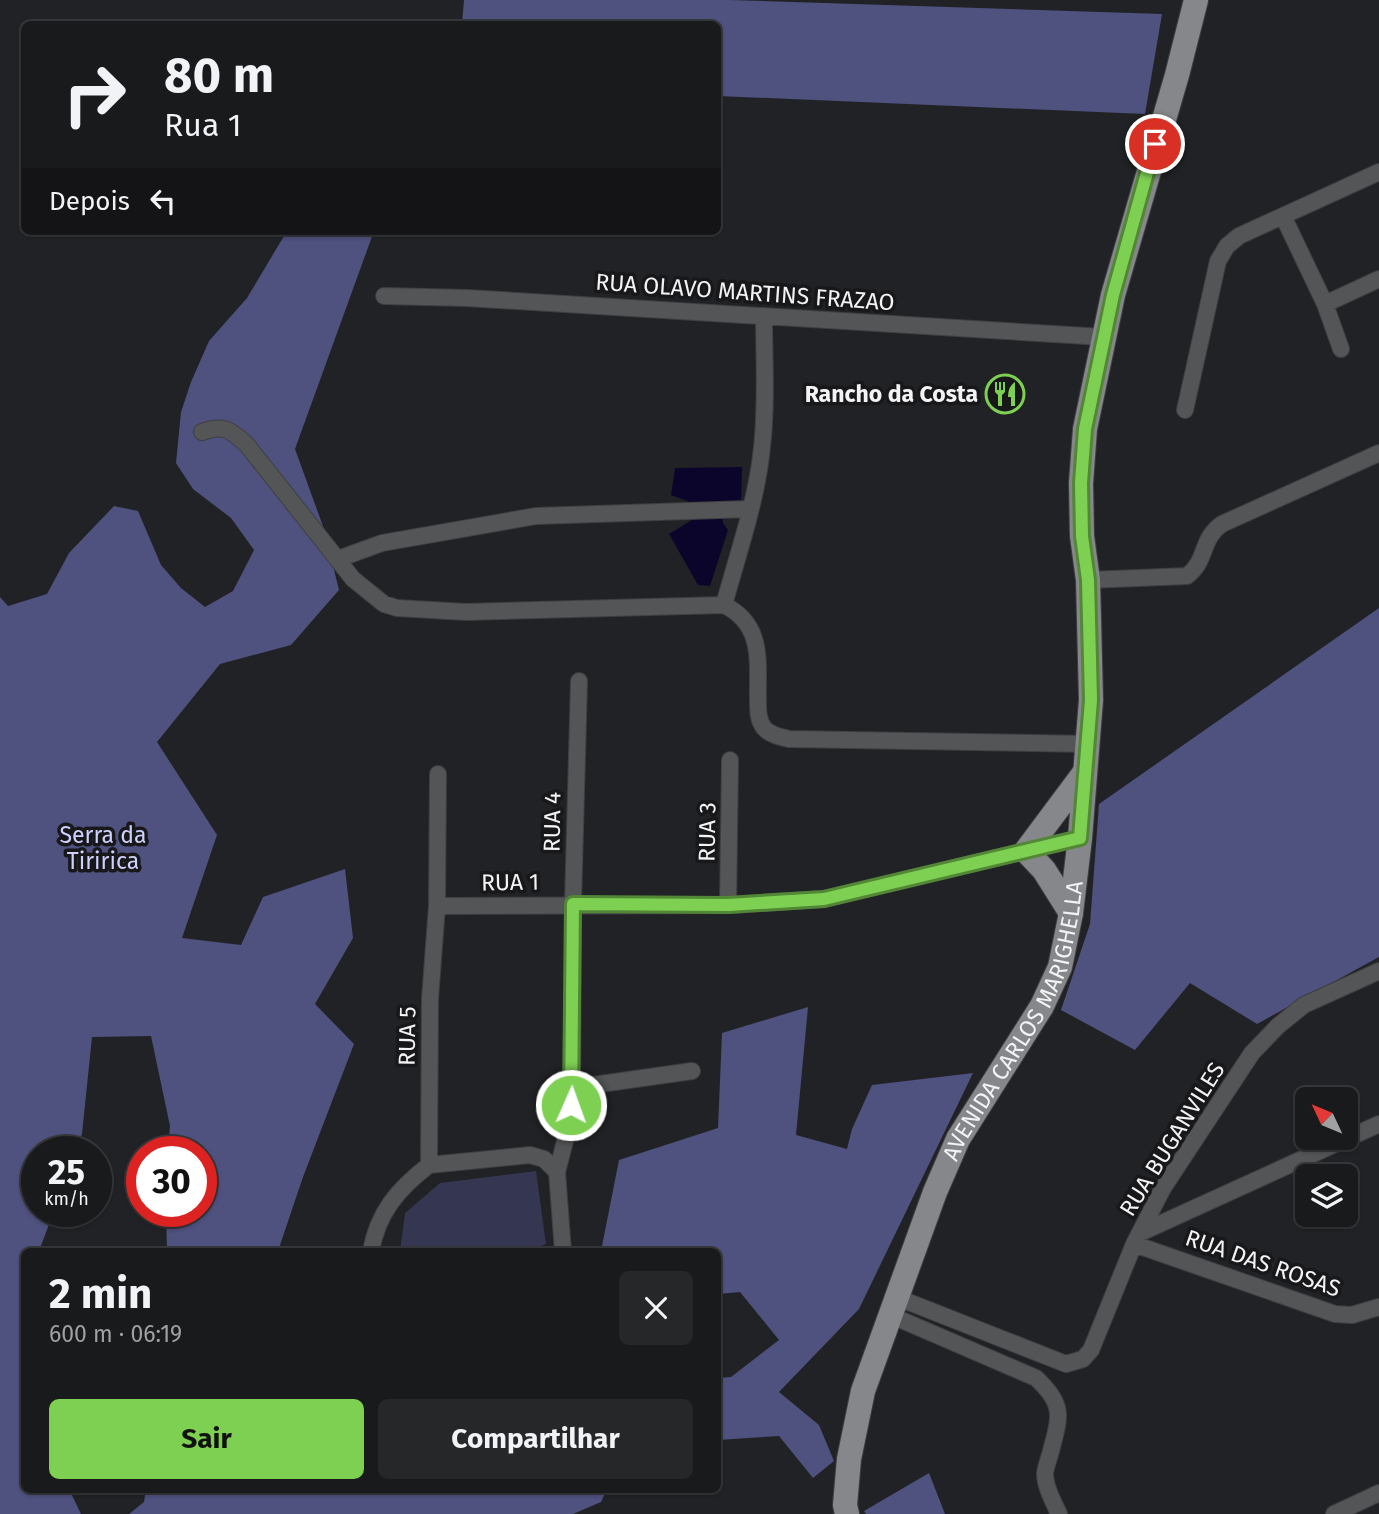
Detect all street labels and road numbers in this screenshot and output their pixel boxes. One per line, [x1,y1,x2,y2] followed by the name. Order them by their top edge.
[595,268,895,316] street label: RUA OLAVO MARTINS FRAZAO
[537,792,567,852] street label: RUA 4
[692,802,722,862] street label: RUA 3
[481,867,539,897] street label: RUA 1
[936,878,1089,1165] street label: AVENIDA CARLOS MARIGHELLA
[392,1006,422,1066] street label: RUA 5
[1113,1057,1231,1221] street label: RUA BUGANVILES
[1182,1223,1344,1303] street label: RUA DAS ROSAS

